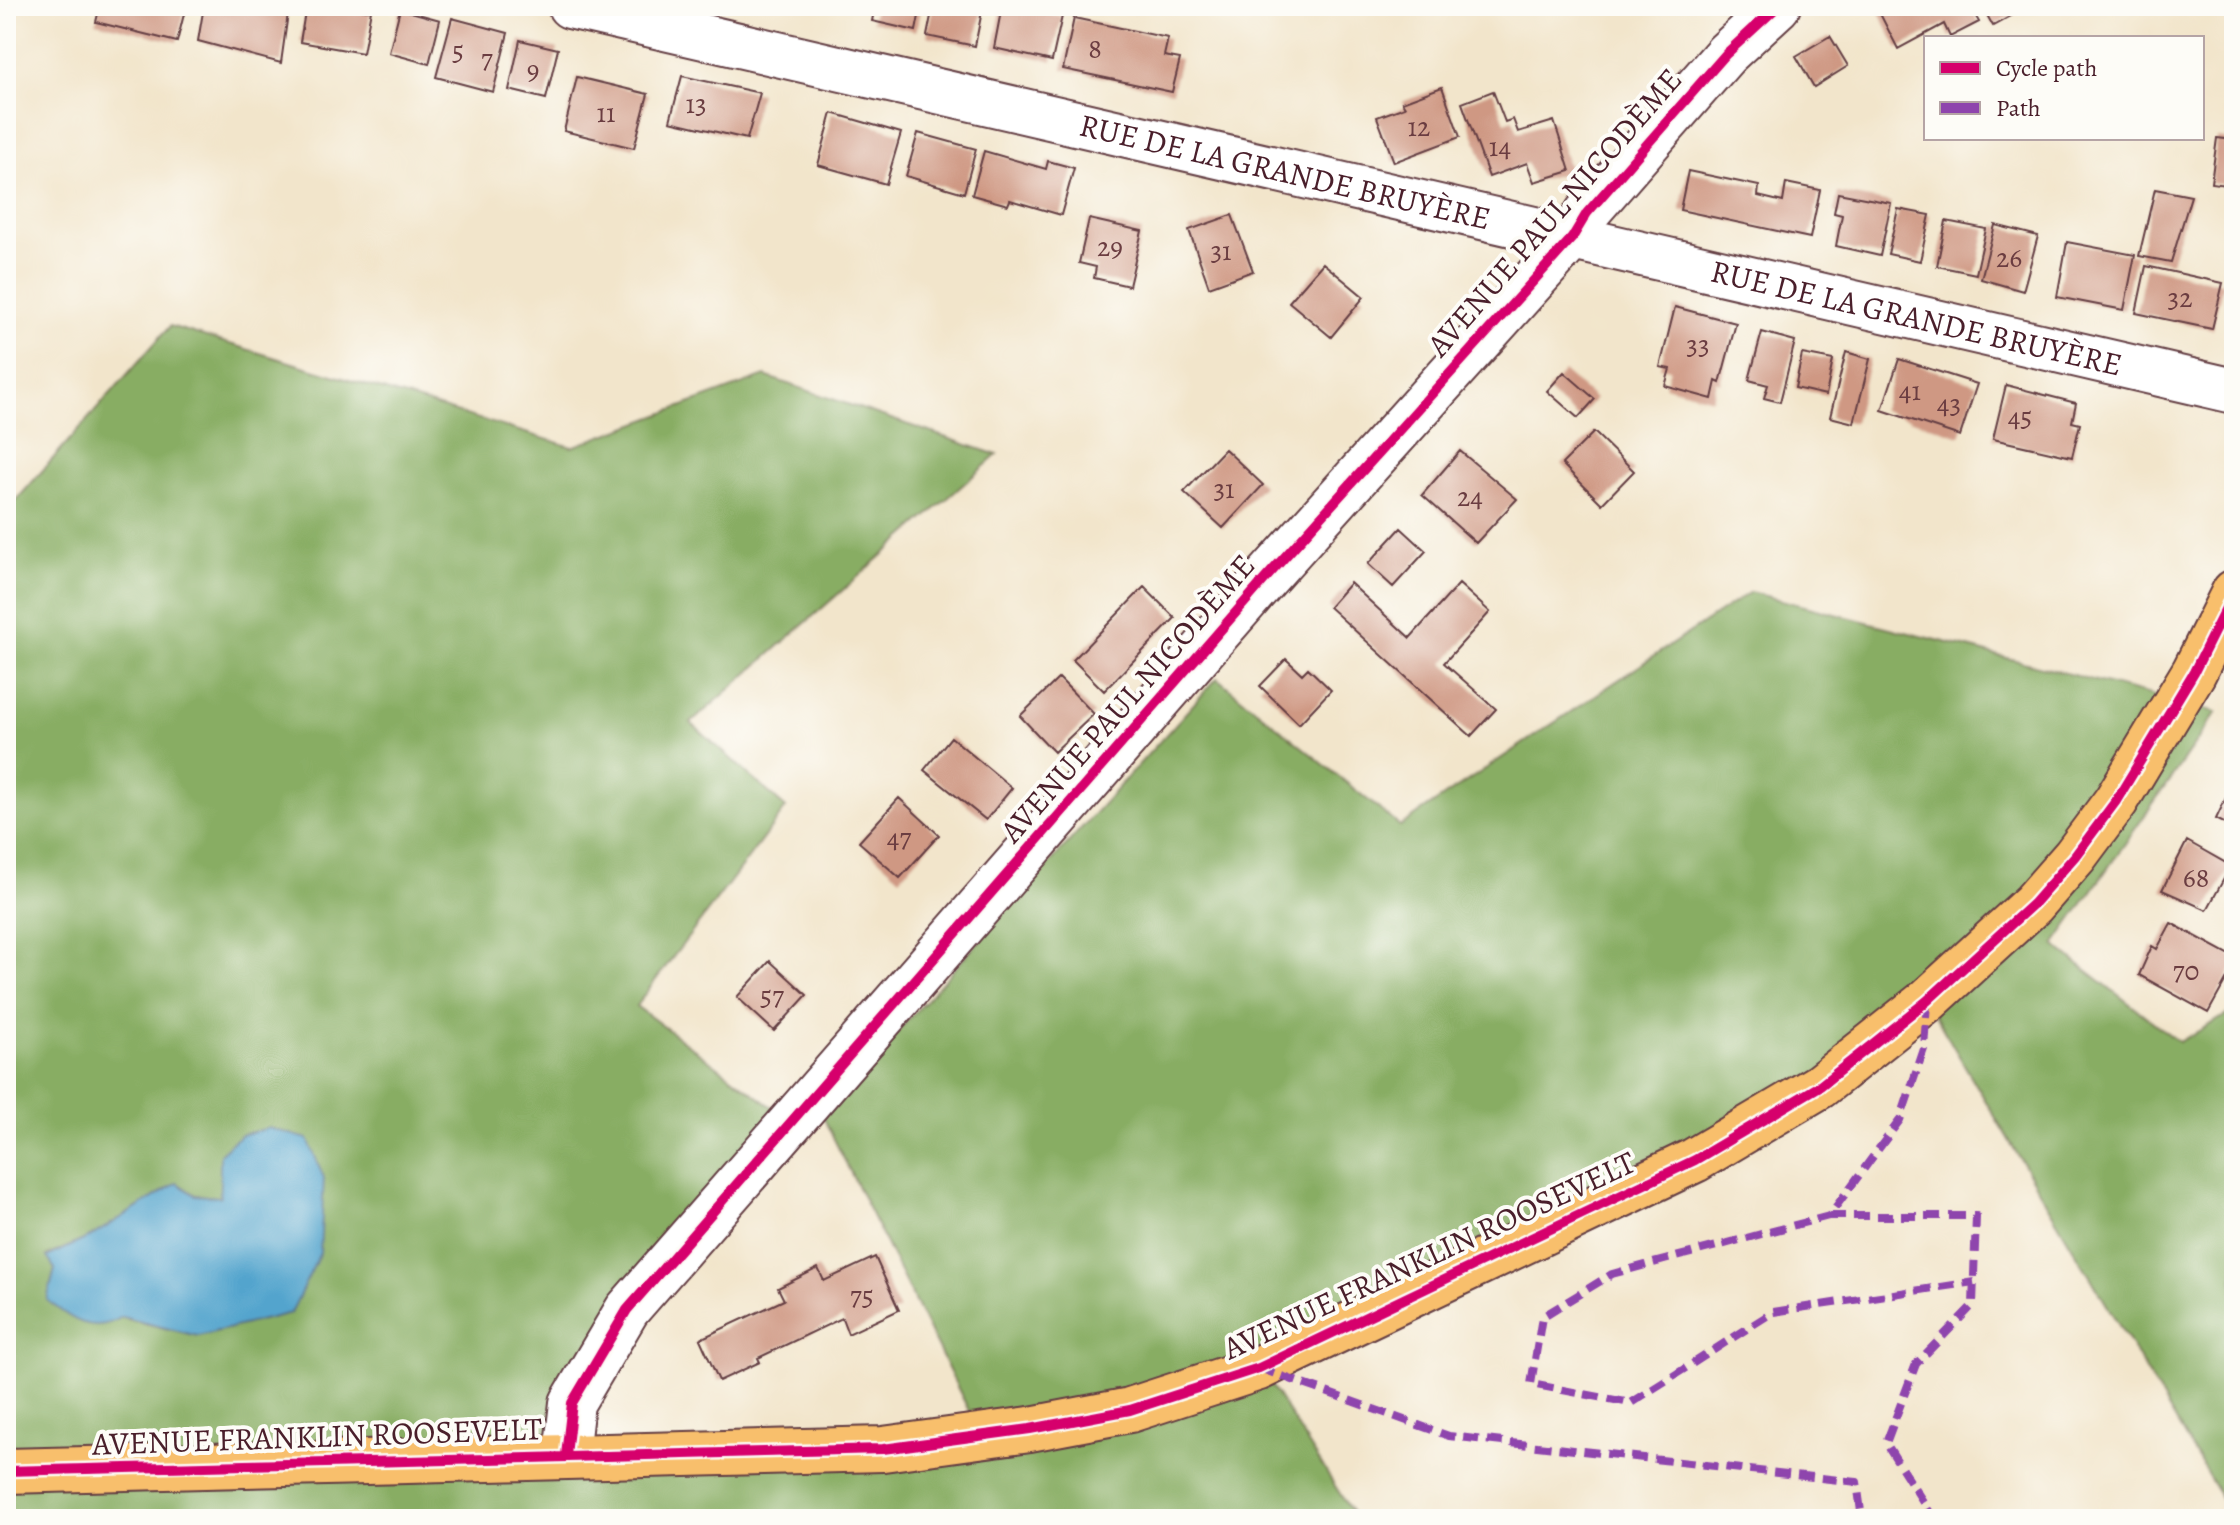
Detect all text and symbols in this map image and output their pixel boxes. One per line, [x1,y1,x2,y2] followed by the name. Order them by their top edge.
[1088,30,1102,68] house number: 8
[452,32,464,70] house number: 5
[1924,36,2204,140] legend
[481,40,493,78] house number: 7
[527,51,539,89] house number: 9
[1996,52,2097,84] text: Cycle path
[1416,58,1692,366] street label: AVENUE PAUL NICODÈME
[685,85,707,123] house number: 13
[1996,92,2041,124] text: Path
[596,94,616,132] house number: 11
[1075,103,1495,240] street label: RUE DE LA GRANDE BRUYÈRE
[1408,108,1430,146] house number: 12
[1489,128,1511,166] house number: 14
[1097,228,1123,266] house number: 29
[1210,232,1232,270] house number: 31
[1996,239,2022,277] house number: 26
[1707,249,2126,386] street label: RUE DE LA GRANDE BRUYÈRE
[2168,279,2192,317] house number: 32
[1686,326,1710,364] house number: 33
[1899,372,1921,410] house number: 41
[1937,385,1961,423] house number: 43
[2008,398,2032,436] house number: 45
[1213,470,1235,508] house number: 31
[1457,478,1483,516] house number: 24
[989,544,1265,852] street label: AVENUE PAUL NICODÈME
[887,819,911,857] house number: 47
[2183,859,2209,897] house number: 68
[2173,952,2199,990] house number: 70
[760,977,784,1015] house number: 57
[1215,1140,1643,1371] street label: AVENUE FRANKLIN ROOSEVELT
[850,1277,874,1315] house number: 75
[90,1406,543,1466] street label: AVENUE FRANKLIN ROOSEVELT

